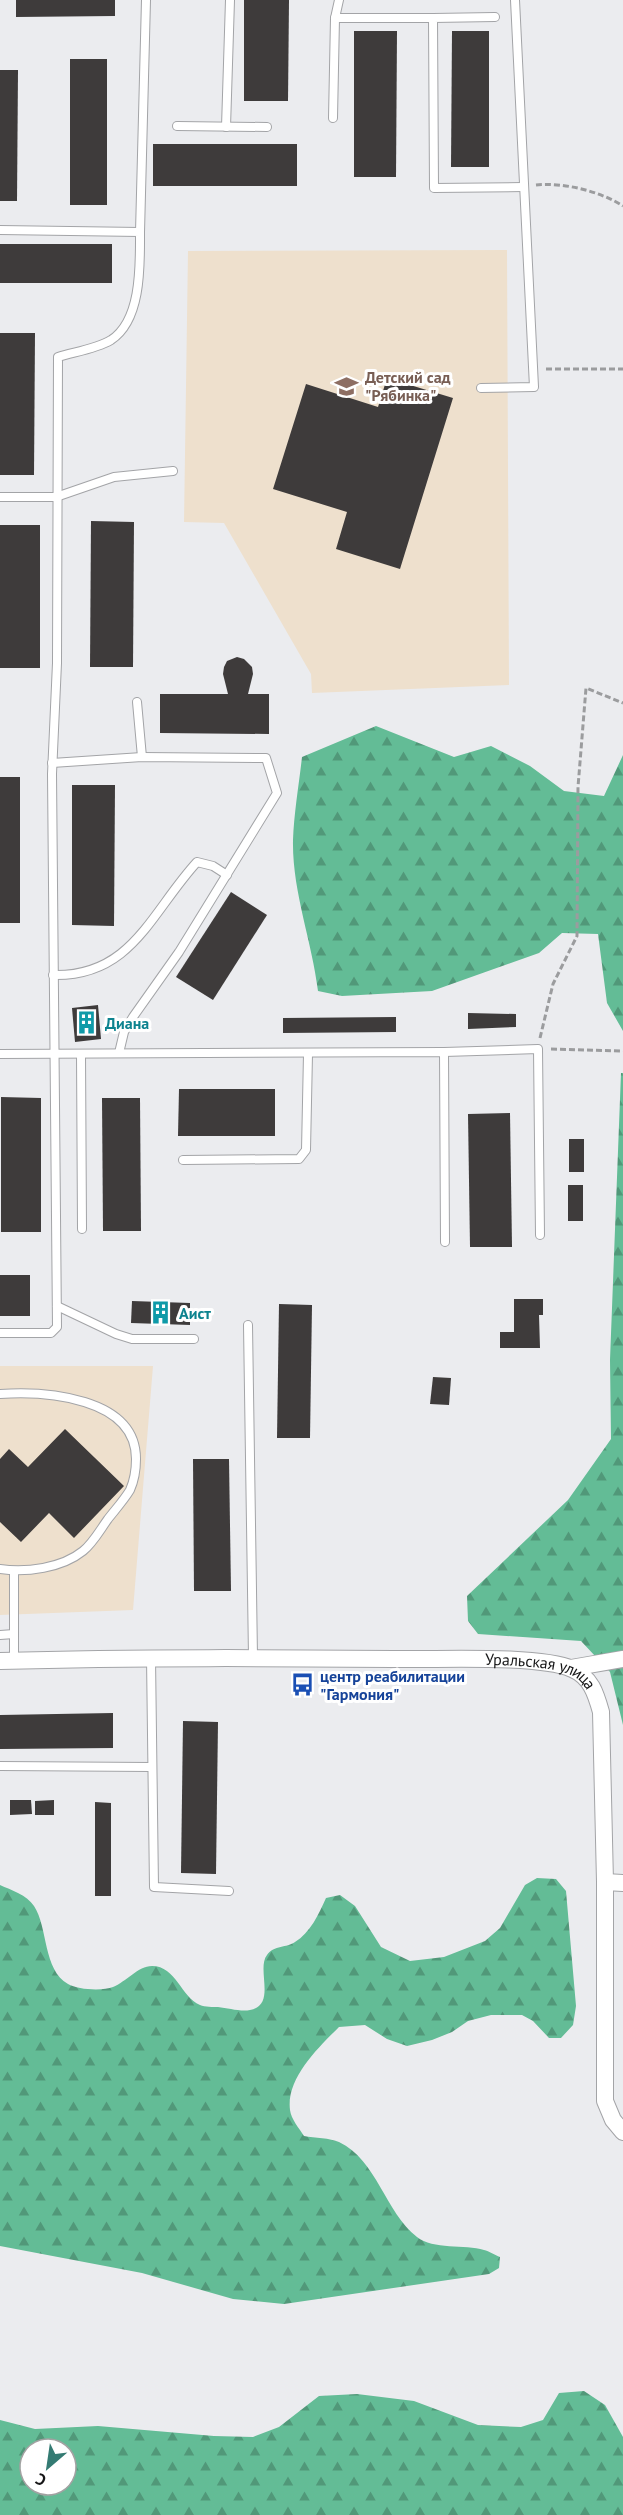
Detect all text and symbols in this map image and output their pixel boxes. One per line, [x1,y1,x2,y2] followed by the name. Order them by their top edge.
[365,367,451,405] place label: Детский сад "Рябинка"
[334,373,360,399] school or university icon: Детский сад "Рябинка"
[74,1010,100,1036] building icon: Диана
[105,1013,149,1033] place label: Диана
[148,1300,174,1326] building icon: Аист
[179,1303,211,1323] place label: Аист
[485,1649,601,1693] street label: Уральская улица
[320,1666,465,1704] place label: центр реабилитации "Гармония"
[289,1672,315,1698] bus stop icon: центр реабилитации "Гармония"
[18,2437,78,2497] north arrow
[32,2469,49,2491] text: С

